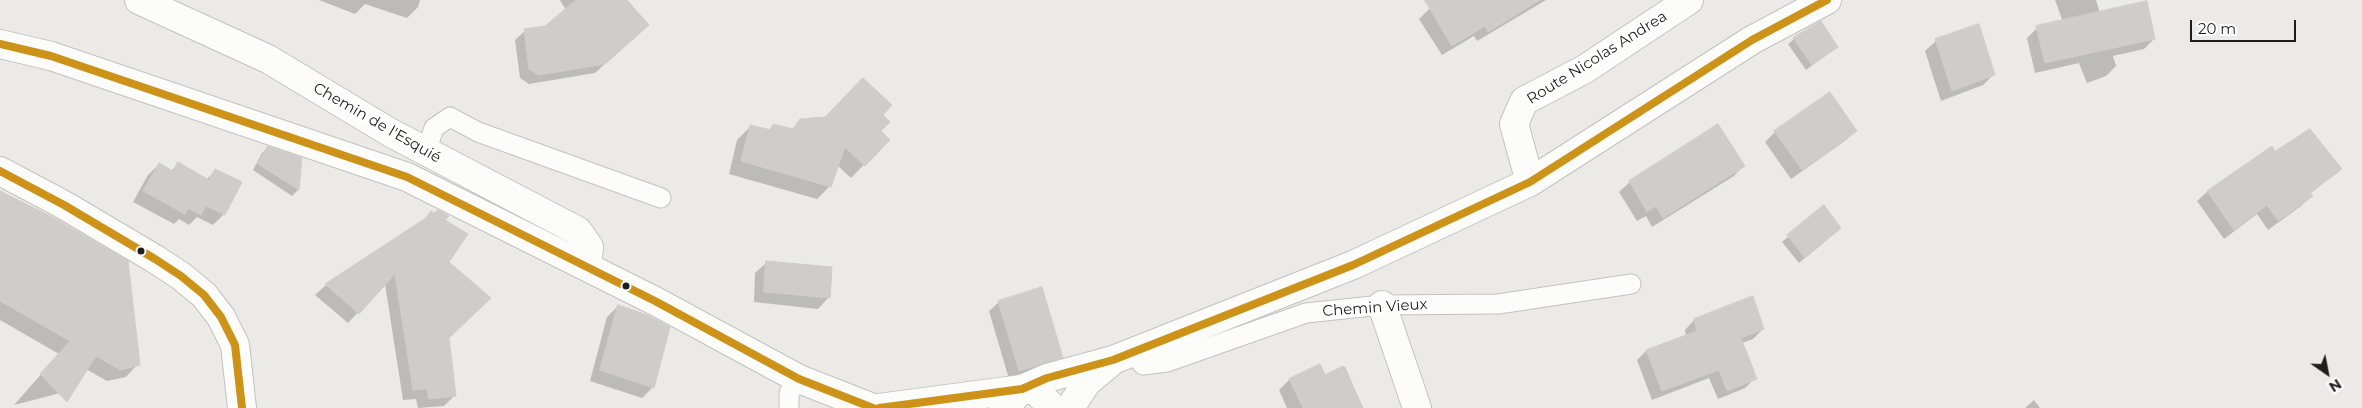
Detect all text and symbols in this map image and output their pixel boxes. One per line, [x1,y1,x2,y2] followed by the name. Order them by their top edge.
[1524,8,1670,108] street label: Route Nicolas Andrea
[2192,10,2298,42] scale bar
[2198,19,2236,38] text: 20 m
[310,79,444,167] street label: Chemin de l'Esquié
[136,246,146,256] unlabelled marker
[621,281,631,291] unlabelled marker
[1322,295,1428,321] street label: Chemin Vieux
[2302,348,2352,398] north arrow
[2326,375,2345,396] text: N

